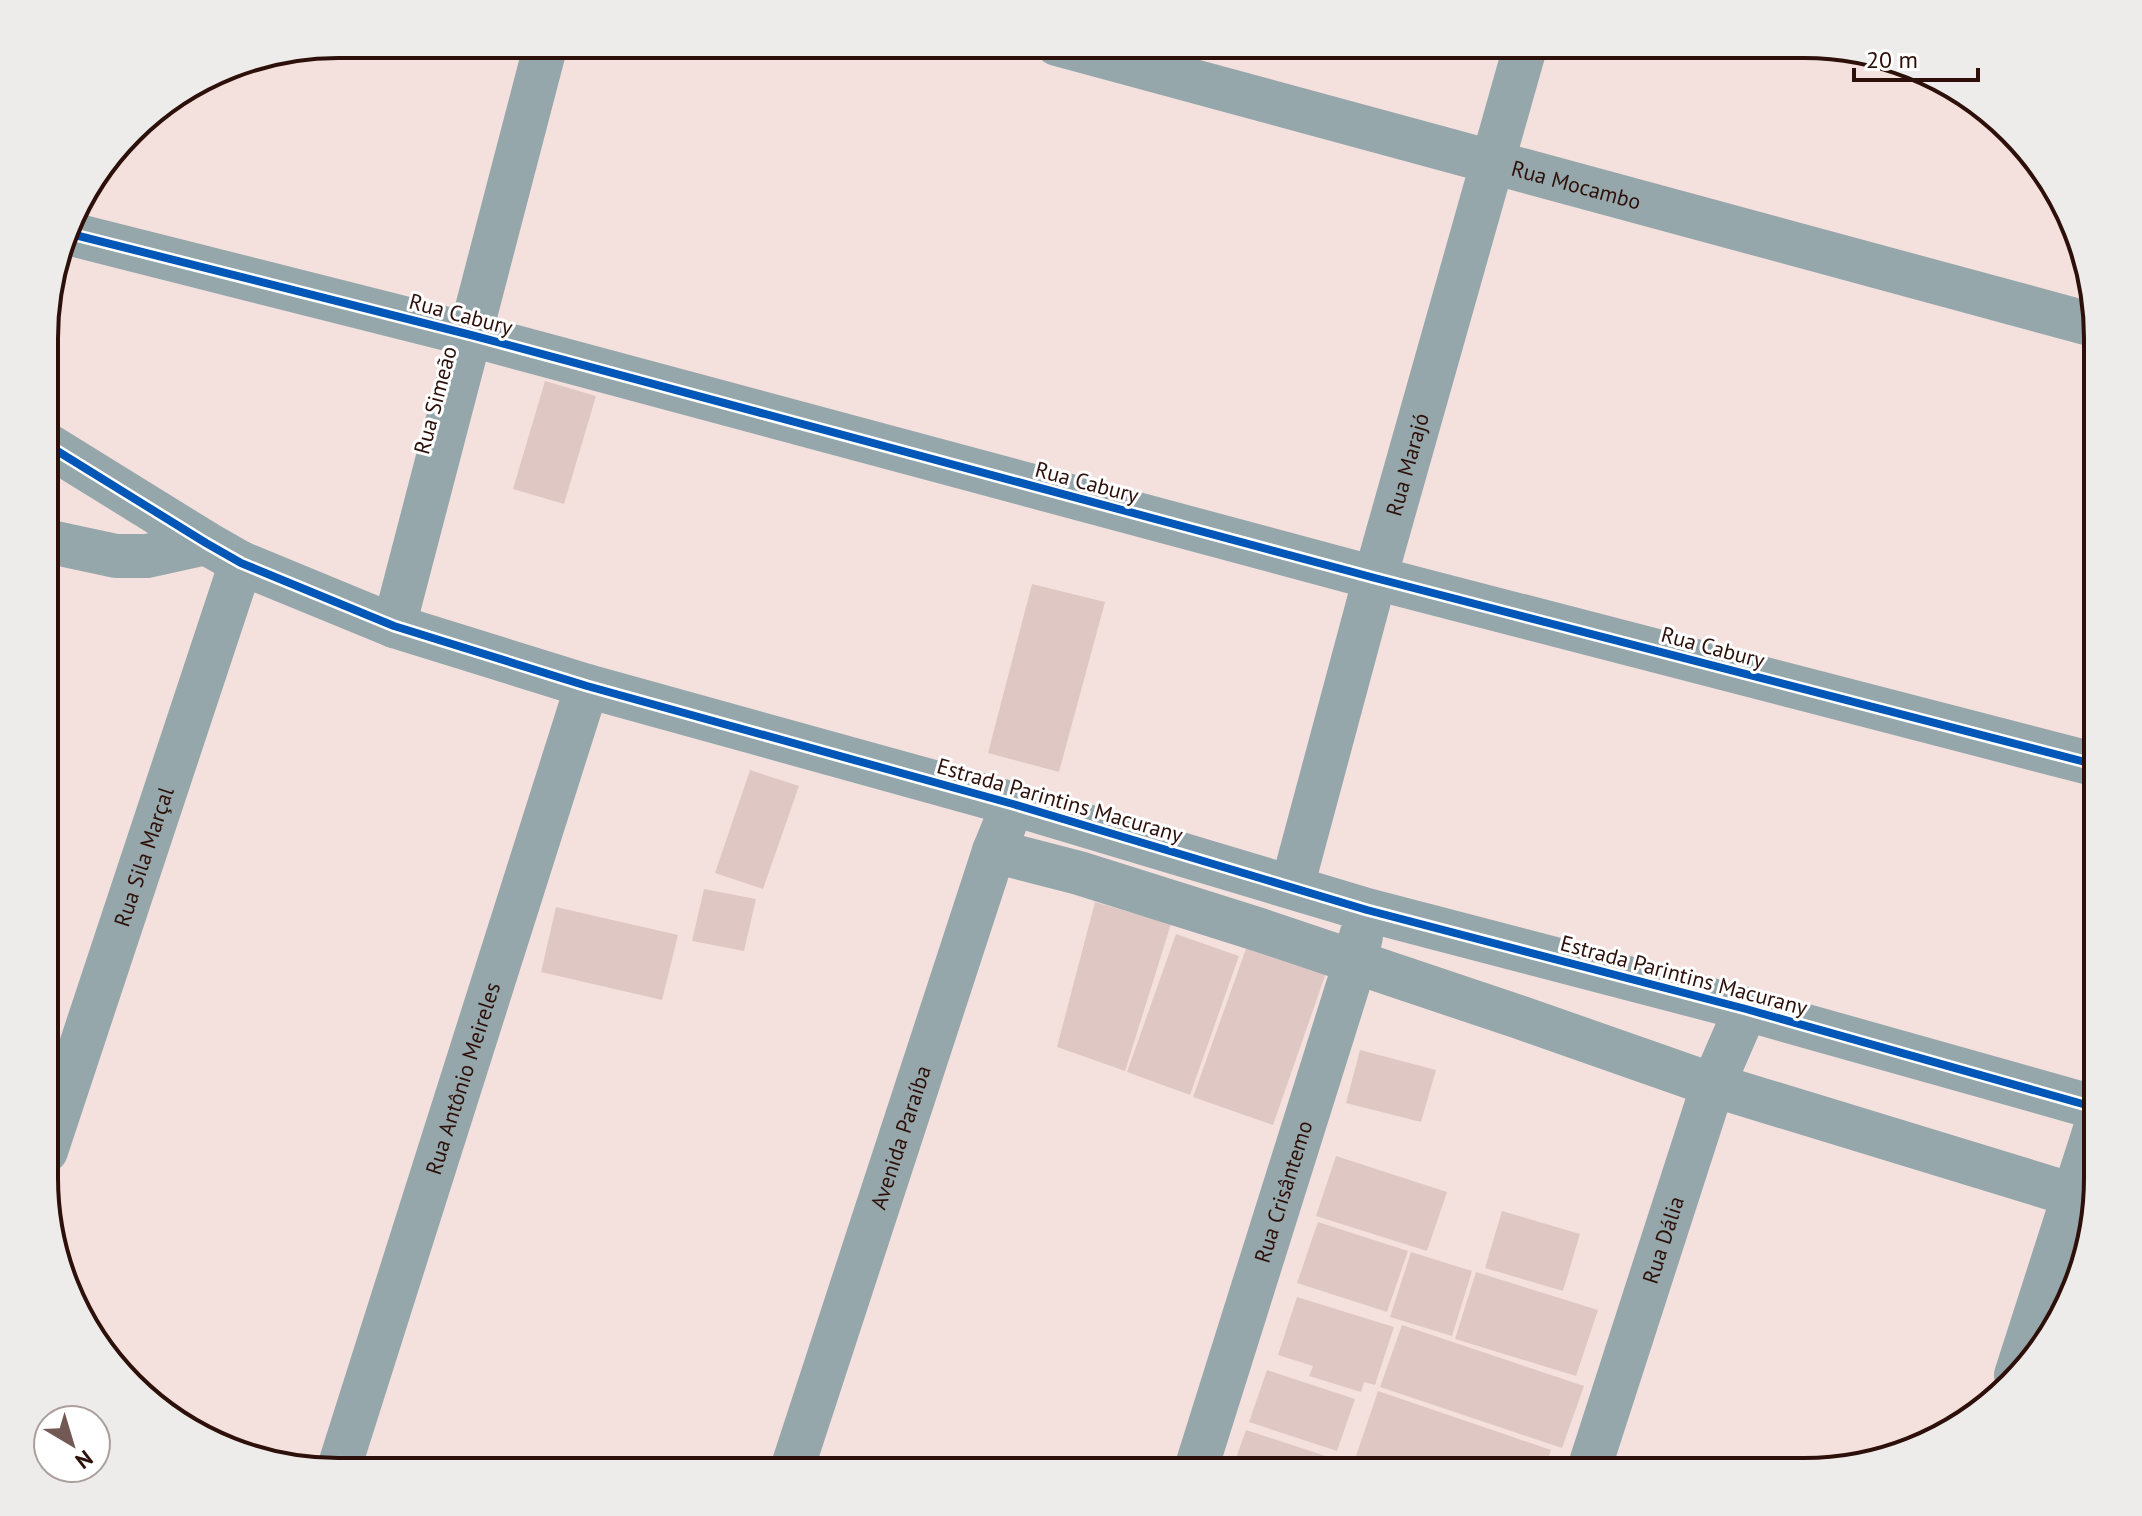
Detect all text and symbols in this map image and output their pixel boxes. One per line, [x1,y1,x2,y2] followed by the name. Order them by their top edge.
[1854,32,1978,82] scale bar
[1866,44,1918,75] text: 20 m
[1508,154,1644,216] street label: Rua Mocambo
[406,287,517,341] street label: Rua Cabury
[407,343,463,457] street label: Rua Simeão
[1379,410,1435,519] street label: Rua Marajó
[1032,455,1143,509] street label: Rua Cabury
[1658,620,1769,674] street label: Rua Cabury
[934,751,1187,849] street label: Estrada Parintins Macurany
[107,783,180,930] street label: Rua Sila Marçal
[1557,929,1811,1022] street label: Estrada Parintins Macurany
[419,979,506,1178] street label: Rua Antônio Meireles
[864,1062,937,1213] street label: Avenida Paraíba
[1248,1117,1319,1266] street label: Rua Crisântemo
[1636,1193,1690,1287] street label: Rua Dália
[32,1404,112,1484] north arrow
[70,1444,99,1475] text: N

